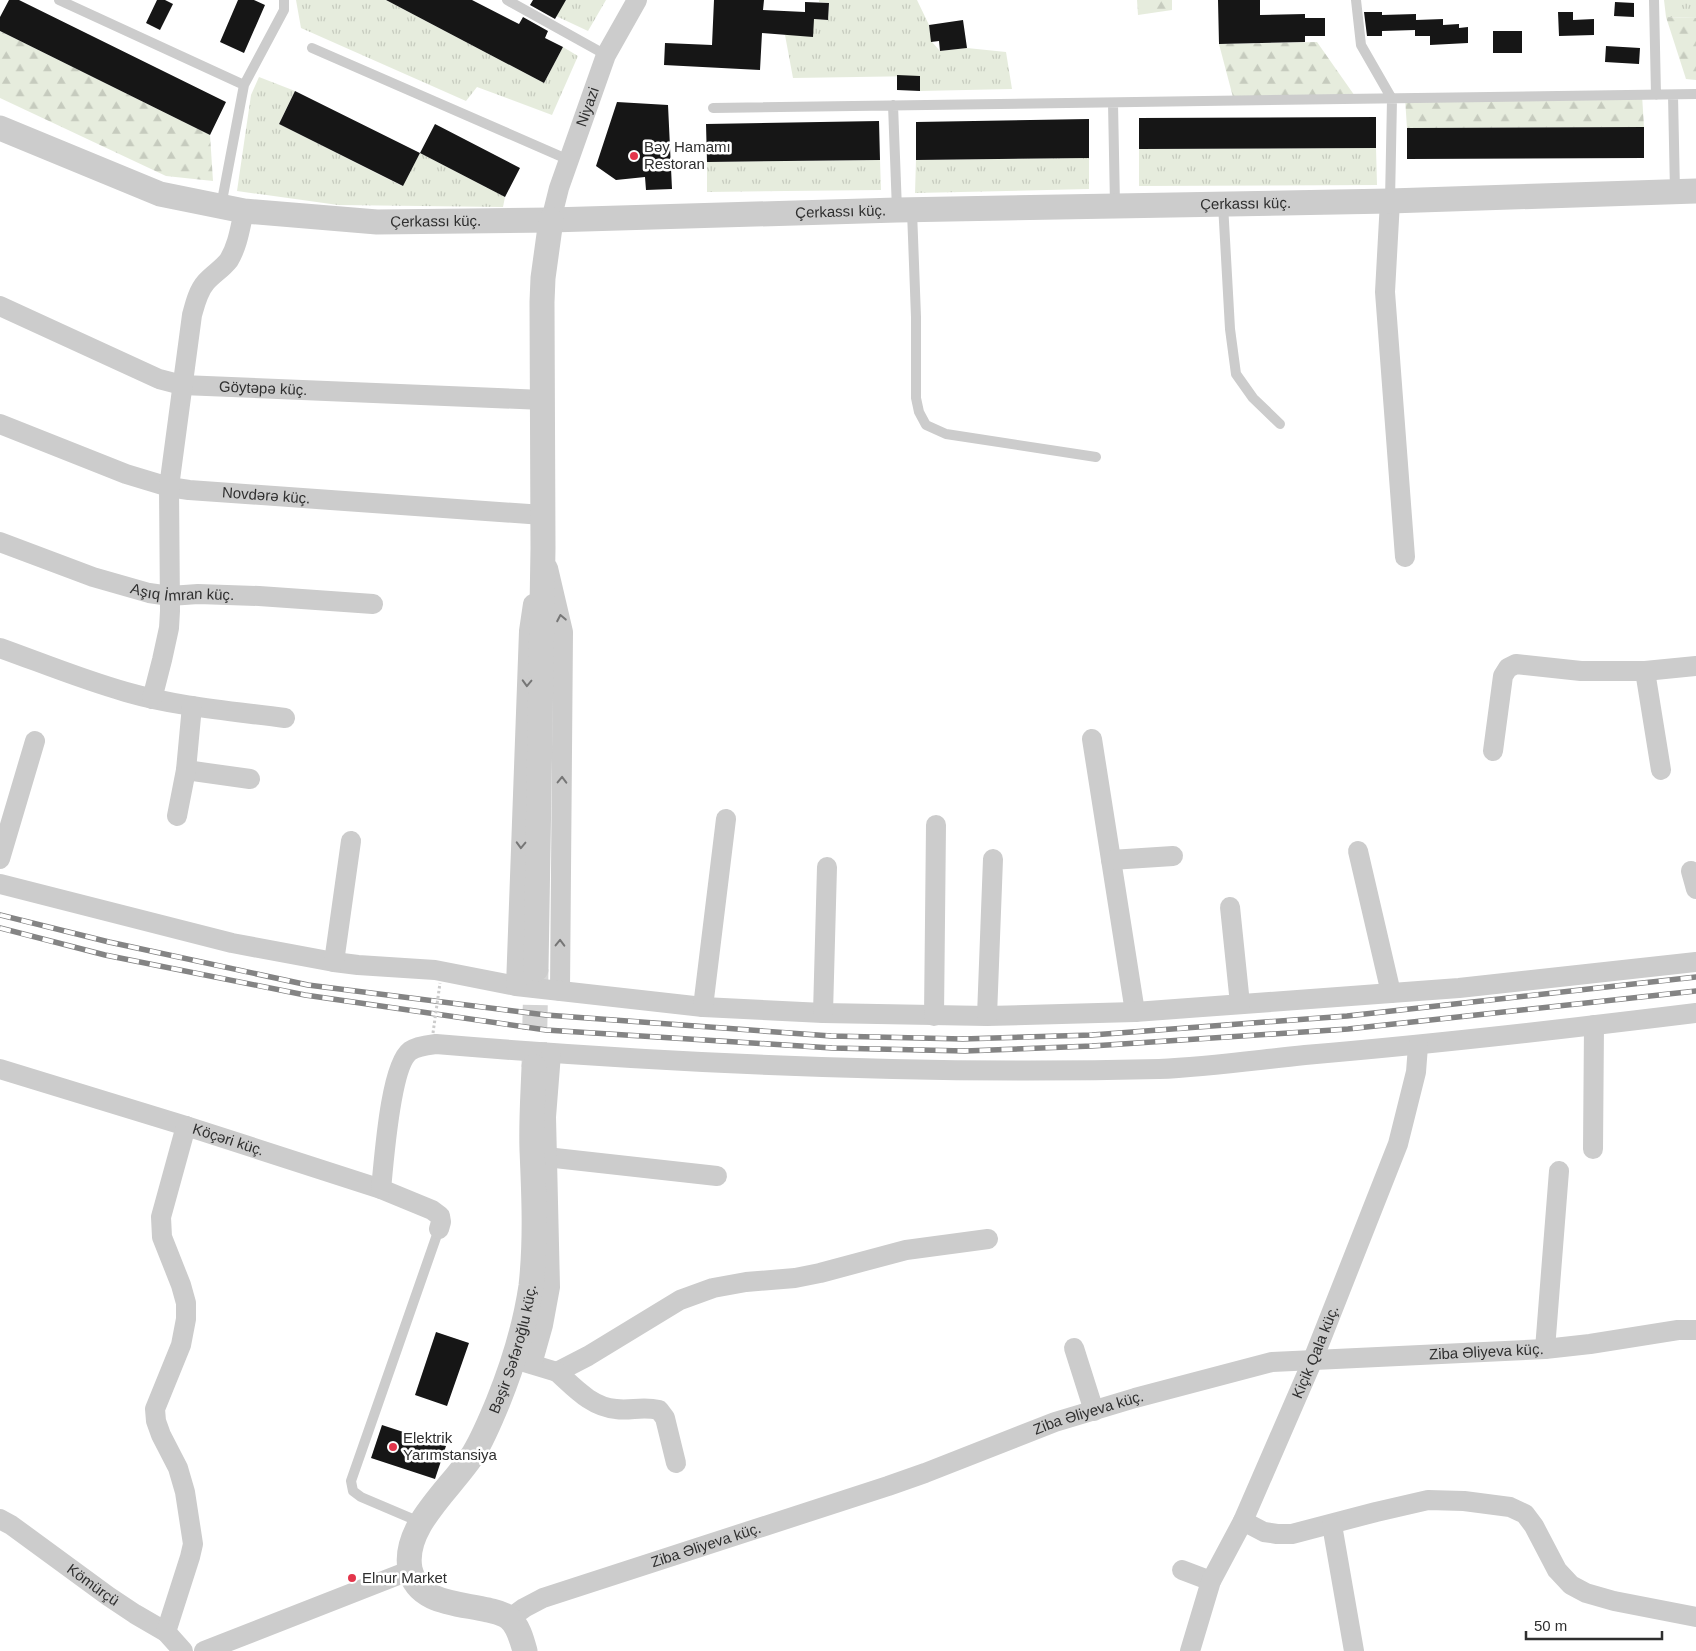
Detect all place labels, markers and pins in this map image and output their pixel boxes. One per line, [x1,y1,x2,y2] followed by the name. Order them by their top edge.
[644,138,731,172] place label: Bәy Hamamı Restoran
[628,150,640,162] marker: Bәy Hamamı Restoran
[403,1429,498,1463] place label: Elektrik Yarımstansiya
[387,1441,399,1453] marker: Elektrik Yarımstansiya
[362,1569,448,1586] place label: Elnur Market
[346,1572,358,1584] marker: Elnur Market

